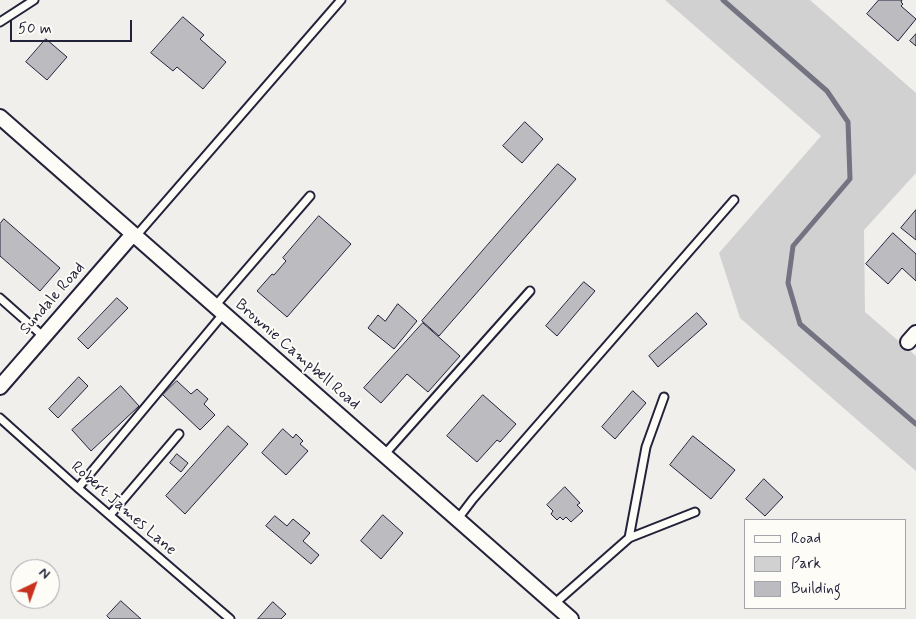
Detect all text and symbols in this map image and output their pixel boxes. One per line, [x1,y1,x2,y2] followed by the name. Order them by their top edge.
[12,10,135,42] scale bar
[18,19,52,39] text: 50 m
[16,259,90,339] street label: Sundale Road
[231,296,363,414] street label: Brownie Campbell Road
[66,458,180,560] street label: Robert James Lane
[744,519,906,609] legend
[791,529,821,549] text: Road
[791,554,821,574] text: Park
[10,559,60,609] north arrow
[35,564,54,583] text: N
[791,579,841,599] text: Building

